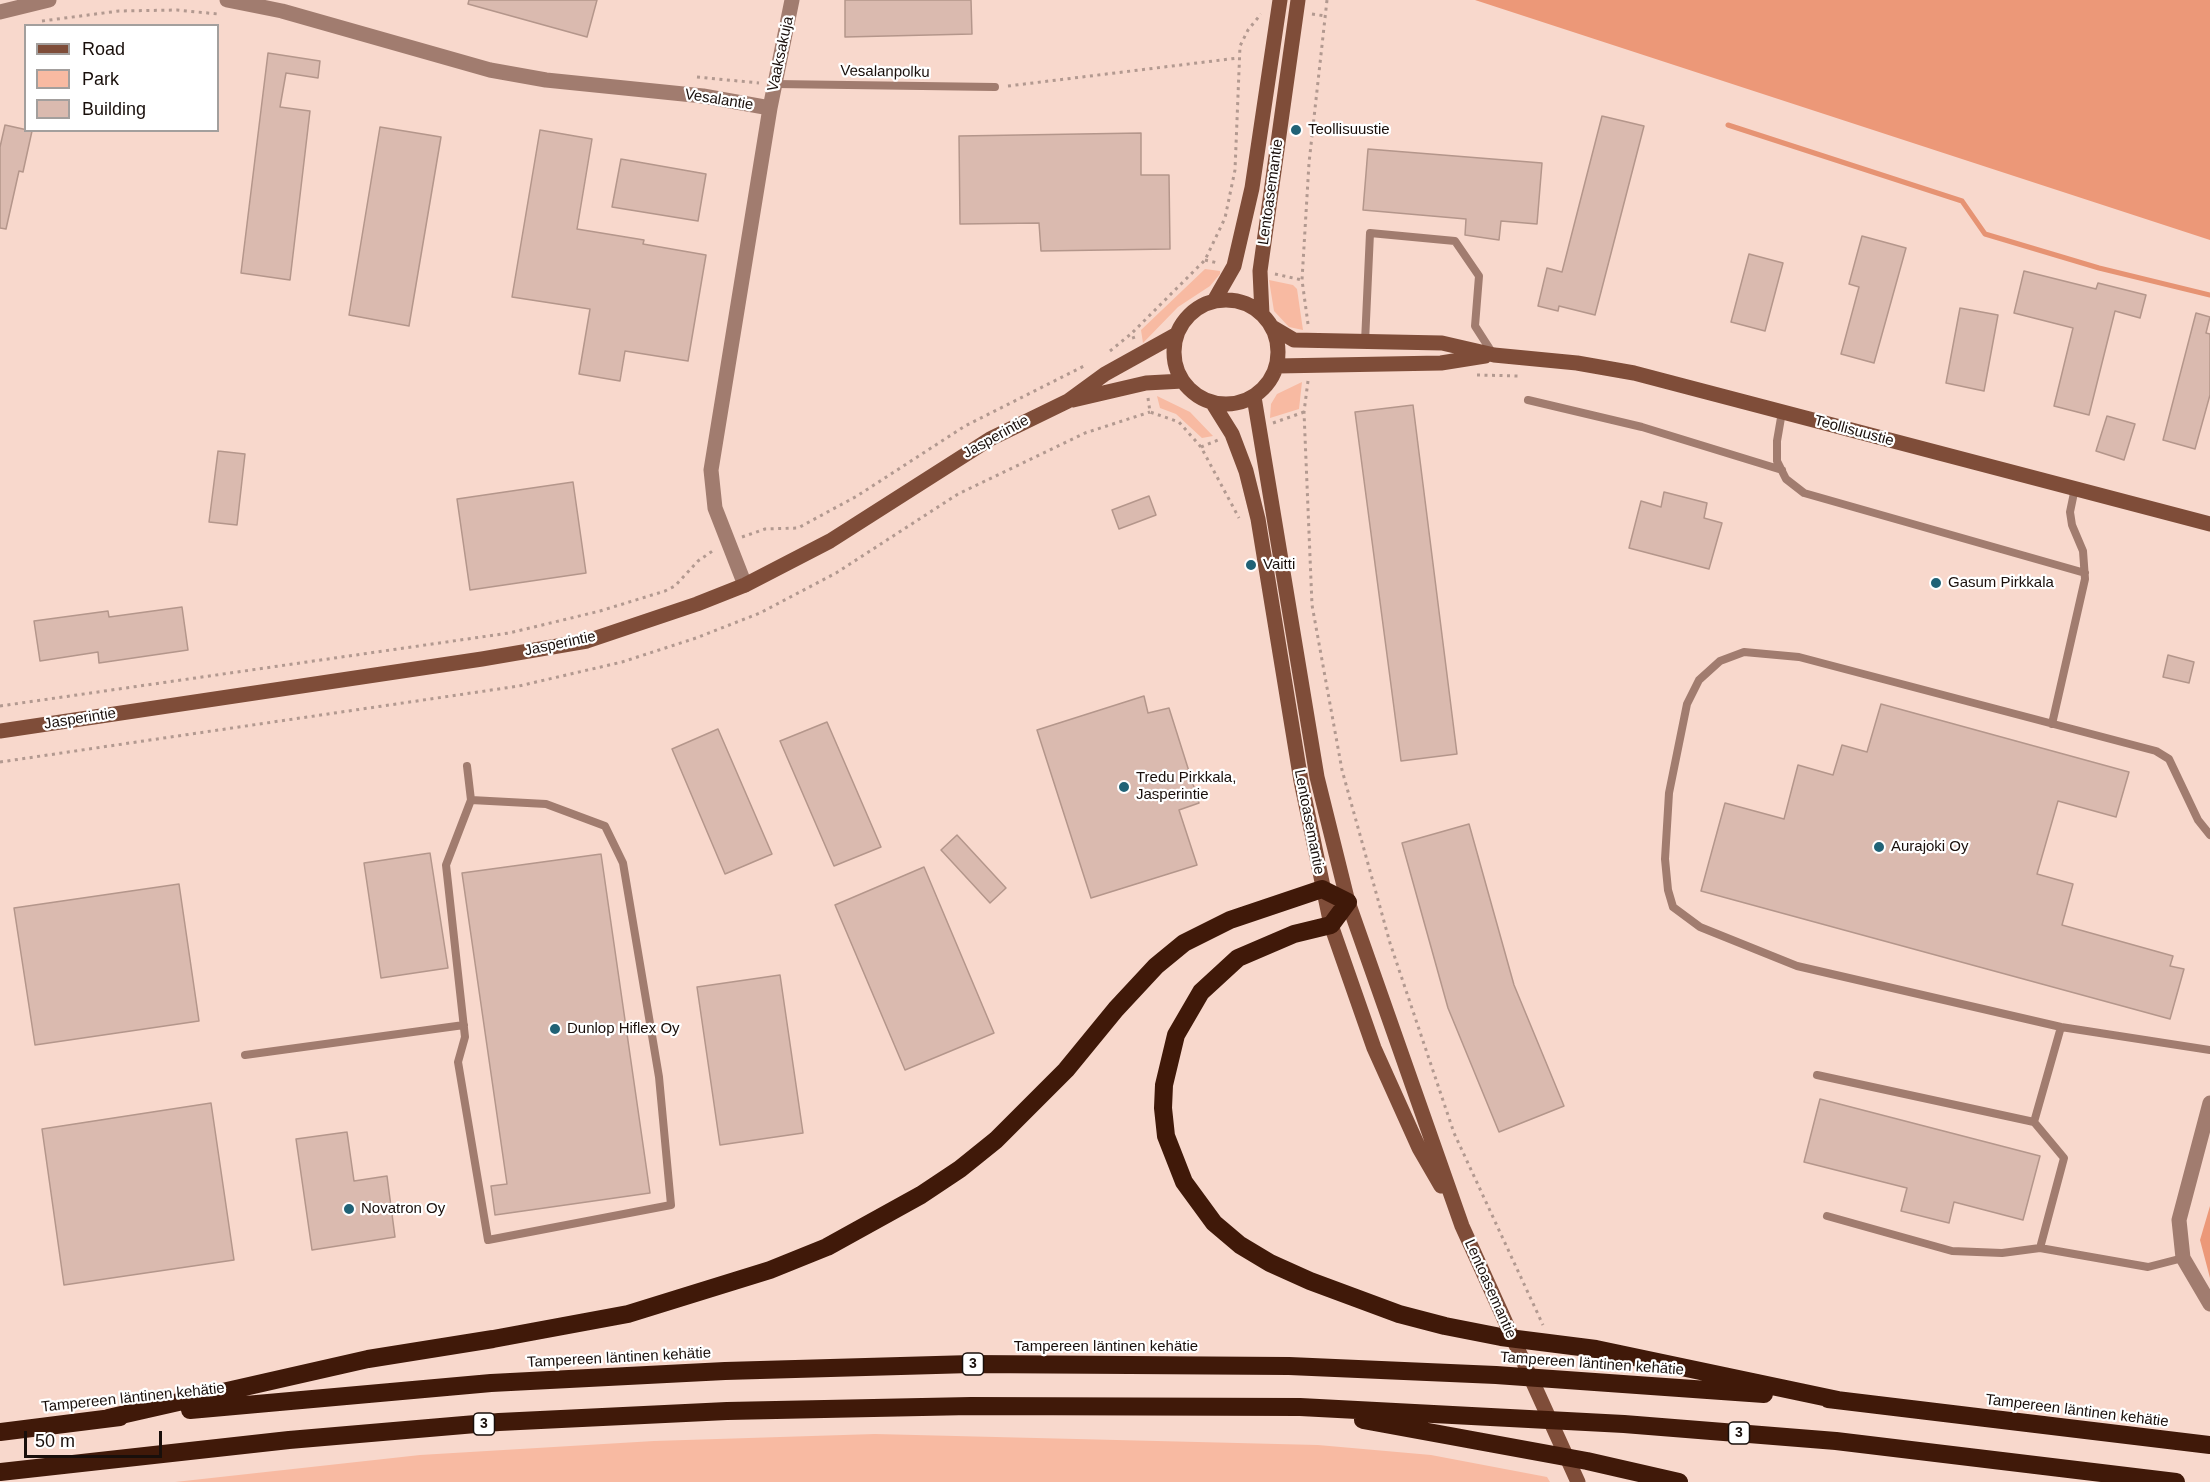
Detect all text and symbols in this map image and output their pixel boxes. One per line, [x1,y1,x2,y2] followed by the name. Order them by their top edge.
[764,15,798,93] street label: Vaaksakuja
[24,24,219,132] legend
[82,39,125,59] text: Road
[840,62,930,82] street label: Vesalanpolku
[82,69,119,89] text: Park
[683,86,755,114] street label: Vesalantie
[82,99,146,119] text: Building
[1308,121,1390,139] place label: Teollisuustie
[1289,123,1303,137] marker: Teollisuustie
[1255,138,1287,246] street label: Lentoasemantie
[960,412,1032,462] street label: Jasperintie
[1812,412,1896,450] street label: Teollisuustie
[1263,556,1295,574] place label: Vaitti
[1244,558,1258,572] marker: Vaitti
[1948,574,2054,592] place label: Gasum Pirkkala
[1929,576,1943,590] marker: Gasum Pirkkala
[523,628,597,660] street label: Jasperintie
[43,704,117,734] street label: Jasperintie
[1290,768,1328,876] street label: Lentoasemantie
[1136,769,1236,804] place label: Tredu Pirkkala, Jasperintie
[1117,780,1131,794] marker: Tredu Pirkkala, Jasperintie
[1891,838,1969,856] place label: Aurajoki Oy
[1872,840,1886,854] marker: Aurajoki Oy
[567,1020,680,1038] place label: Dunlop Hiflex Oy
[548,1022,562,1036] marker: Dunlop Hiflex Oy
[361,1200,445,1218] place label: Novatron Oy
[342,1202,356,1216] marker: Novatron Oy
[1460,1237,1520,1341] street label: Lentoasemantie
[1014,1338,1198,1356] street label: Tampereen läntinen kehätie
[527,1344,711,1372] street label: Tampereen läntinen kehätie
[1499,1349,1685,1379] street label: Tampereen läntinen kehätie
[962,1353,984,1375] road number: 3
[40,1379,226,1417] street label: Tampereen läntinen kehätie
[1984,1391,2170,1431] street label: Tampereen läntinen kehätie
[474,1413,494,1435] road number: 3
[27,1419,165,1457] scale bar
[1728,1422,1750,1444] road number: 3
[35,1431,75,1451] text: 50 m

